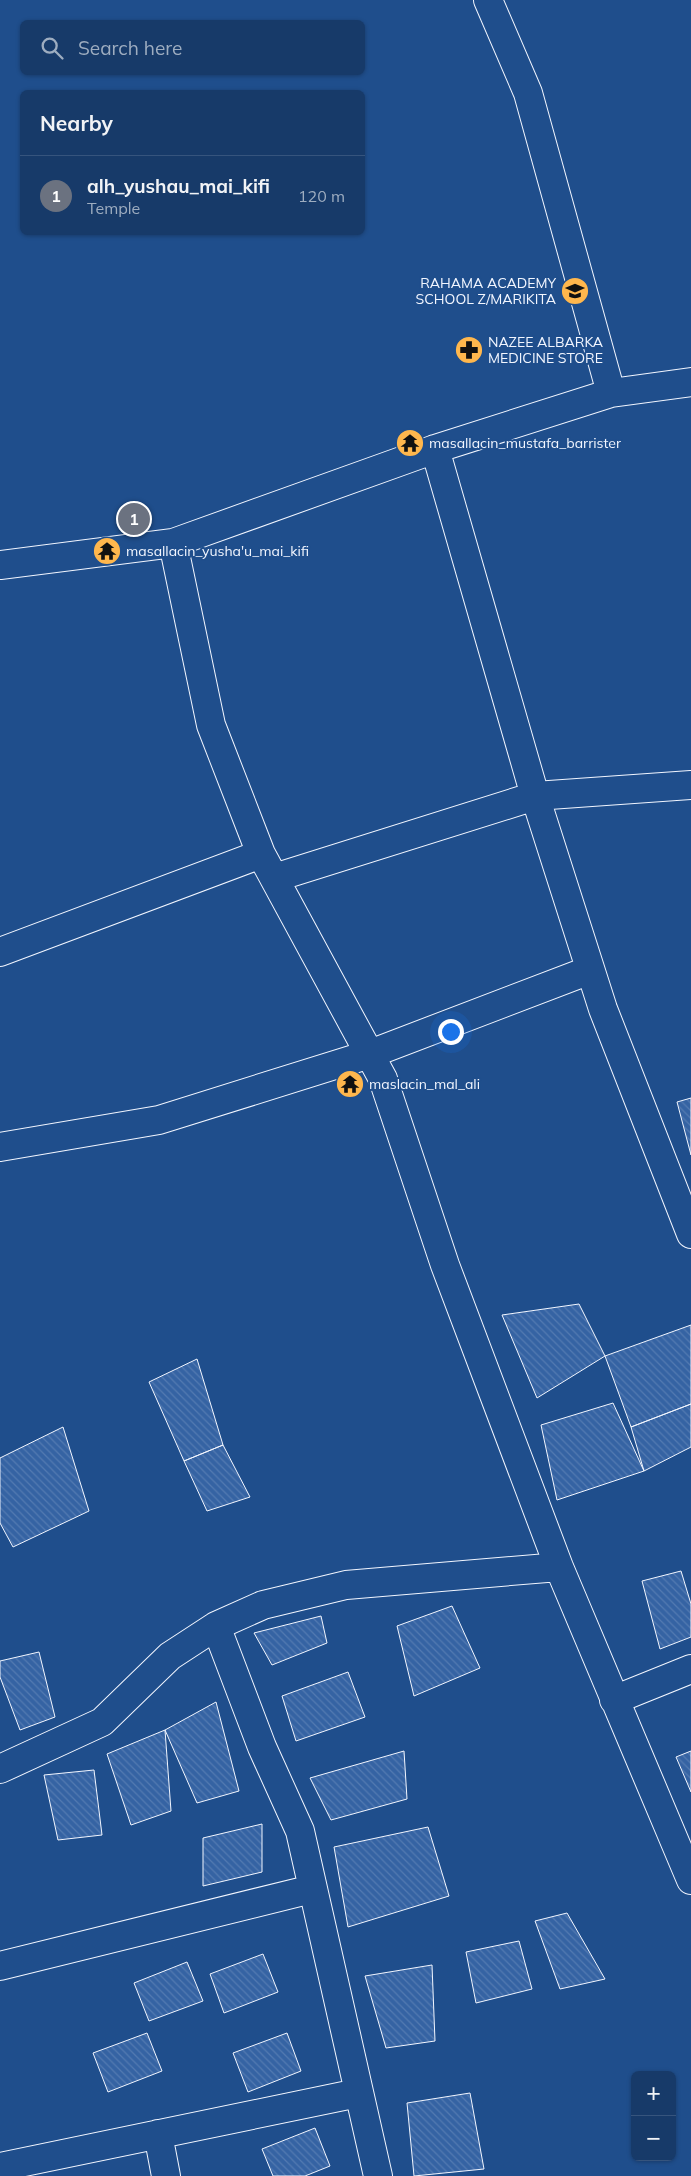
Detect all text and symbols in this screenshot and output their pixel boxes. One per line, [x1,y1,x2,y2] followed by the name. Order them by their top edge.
[20,20,365,75] search box
[38,34,66,62] icon: search
[78,36,182,60] text: Search here
[40,110,113,136] text: Nearby
[87,174,270,198] text: alh_yushau_mai_kifi
[51,186,61,206] text: 1
[298,186,345,206] text: 120 m
[87,198,140,218] text: Temple
[416,274,557,308] place label: RAHAMA ACADEMY SCHOOL Z/MARIKITA
[560,276,590,306] school or university icon: RAHAMA ACADEMY SCHOOL Z/MARIKITA
[488,333,604,367] place label: NAZEE ALBARKA MEDICINE STORE
[454,335,484,365] pharmacy icon: NAZEE ALBARKA MEDICINE STORE
[395,428,425,458] temple icon: masallacin_mustafa_barrister
[429,434,622,452] place label: masallacin_mustafa_barrister
[118,500,150,538] pin: 1
[92,536,122,566] temple icon: masallacin_yusha'u_mai_kifi
[126,542,309,560] place label: masallacin_yusha'u_mai_kifi
[438,1019,464,1045] your location
[335,1069,365,1099] temple icon: maslacin_mal_ali
[369,1075,480,1093] place label: maslacin_mal_ali
[631,2071,676,2161] map controls
[631,2071,676,2116] button: +
[631,2116,676,2161] button: −

